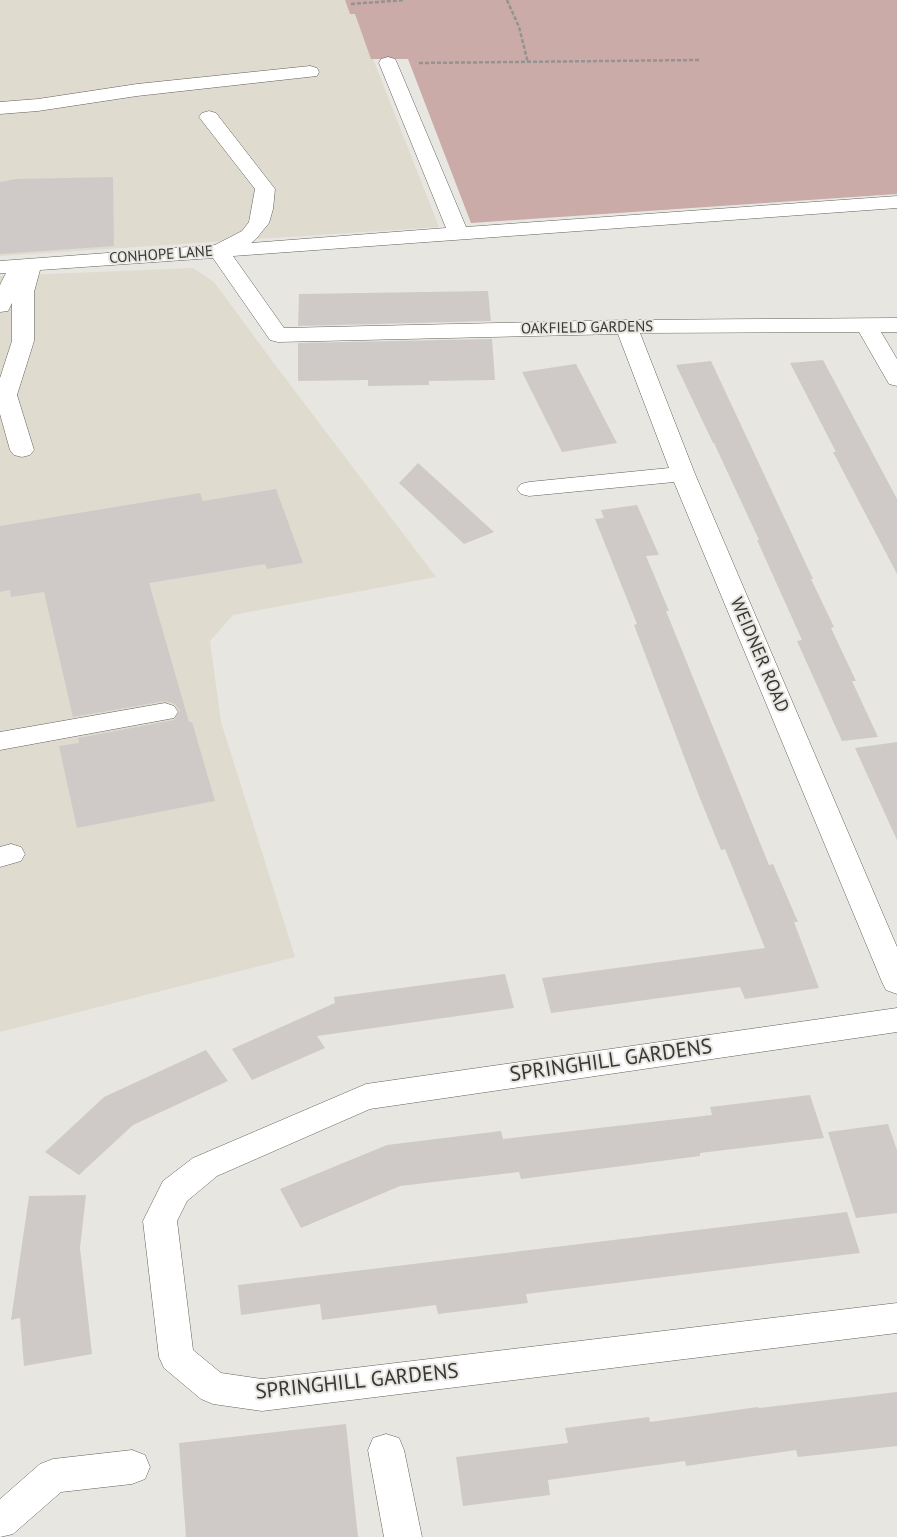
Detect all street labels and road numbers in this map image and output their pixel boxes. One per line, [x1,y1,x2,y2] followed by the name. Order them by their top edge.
[108,242,214,268] street label: CONHOPE LANE
[521,318,653,338] street label: OAKFIELD GARDENS
[725,594,793,716] street label: WEIDNER ROAD
[508,1034,714,1088] street label: SPRINGHILL GARDENS
[254,1359,460,1405] street label: SPRINGHILL GARDENS

